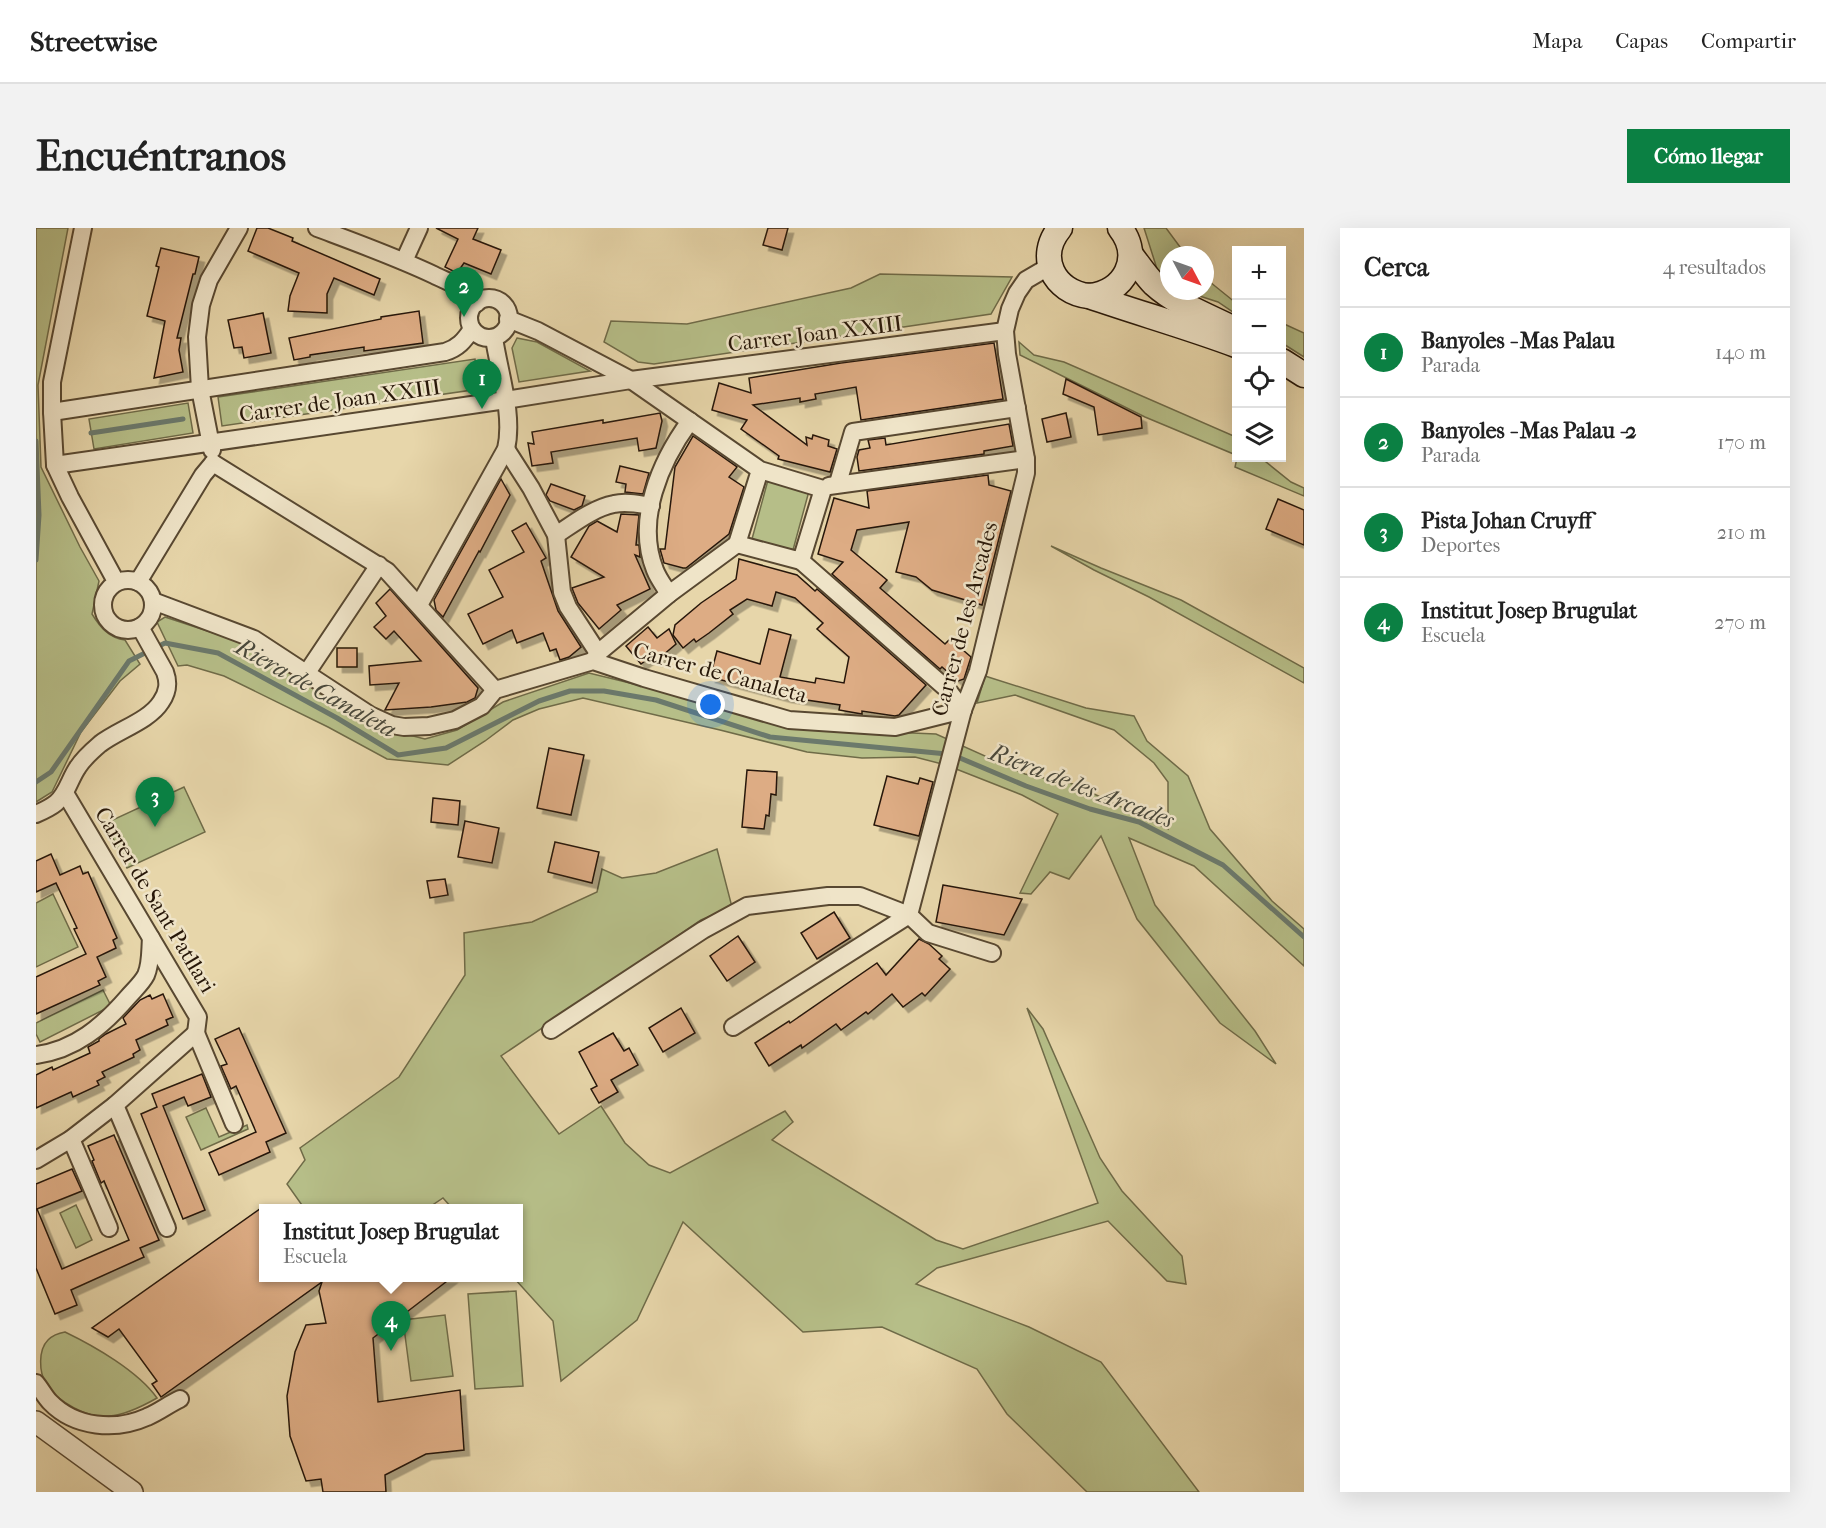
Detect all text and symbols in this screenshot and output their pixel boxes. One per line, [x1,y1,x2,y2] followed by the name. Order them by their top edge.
[30,25,157,58] text: Streetwise
[1532,29,1582,53] text: Mapa
[1615,29,1668,53] text: Capas
[1701,29,1796,53] text: Compartir
[1627,129,1790,183] button: Cómo llegar
[36,132,286,181] text: Encuéntranos
[1160,246,1214,300] north arrow
[1232,246,1286,462] map controls
[1232,246,1286,300] button: +
[1364,252,1429,283] text: Cerca
[1663,256,1766,279] text: 4 resultados
[444,268,484,317] pin: 2
[1232,300,1286,354] button: −
[726,310,904,358] street label: Carrer Joan XXIII
[1421,328,1615,354] text: Banyoles - Mas Palau
[1380,341,1387,364] text: 1
[1715,341,1766,364] text: 140 m
[1232,354,1286,408] button: locate
[1421,354,1480,377] text: Parada
[462,360,502,409] pin: 1
[238,374,443,428] street label: Carrer de Joan XXIII
[1232,408,1286,462] button: layers
[1421,418,1637,444] text: Banyoles - Mas Palau -2
[1378,431,1389,454] text: 2
[1717,431,1766,454] text: 170 m
[1421,444,1480,467] text: Parada
[1421,508,1591,534] text: Pista Johan Cruyff
[927,519,1003,719] street label: Carrer de les Arcades
[1379,521,1388,544] text: 3
[1717,521,1766,544] text: 210 m
[1421,534,1500,557] text: Deportes
[1421,598,1637,624] text: Institut Josep Brugulat
[1378,611,1389,634] text: 4
[1714,611,1766,634] text: 270 m
[1421,624,1485,647] text: Escuela
[229,631,401,744] water label: Riera de Canaleta
[630,637,811,709] street label: Carrer de Canaleta
[696,690,725,719] your location
[984,737,1179,834] water label: Riera de les Arcades
[136,778,174,827] pin: 3
[89,802,221,998] street label: Carrer de Sant Patllari
[259,1204,523,1282] popup
[283,1219,499,1245] text: Institut Josep Brugulat
[283,1245,347,1268] text: Escuela
[372,1302,410,1351] pin: 4

